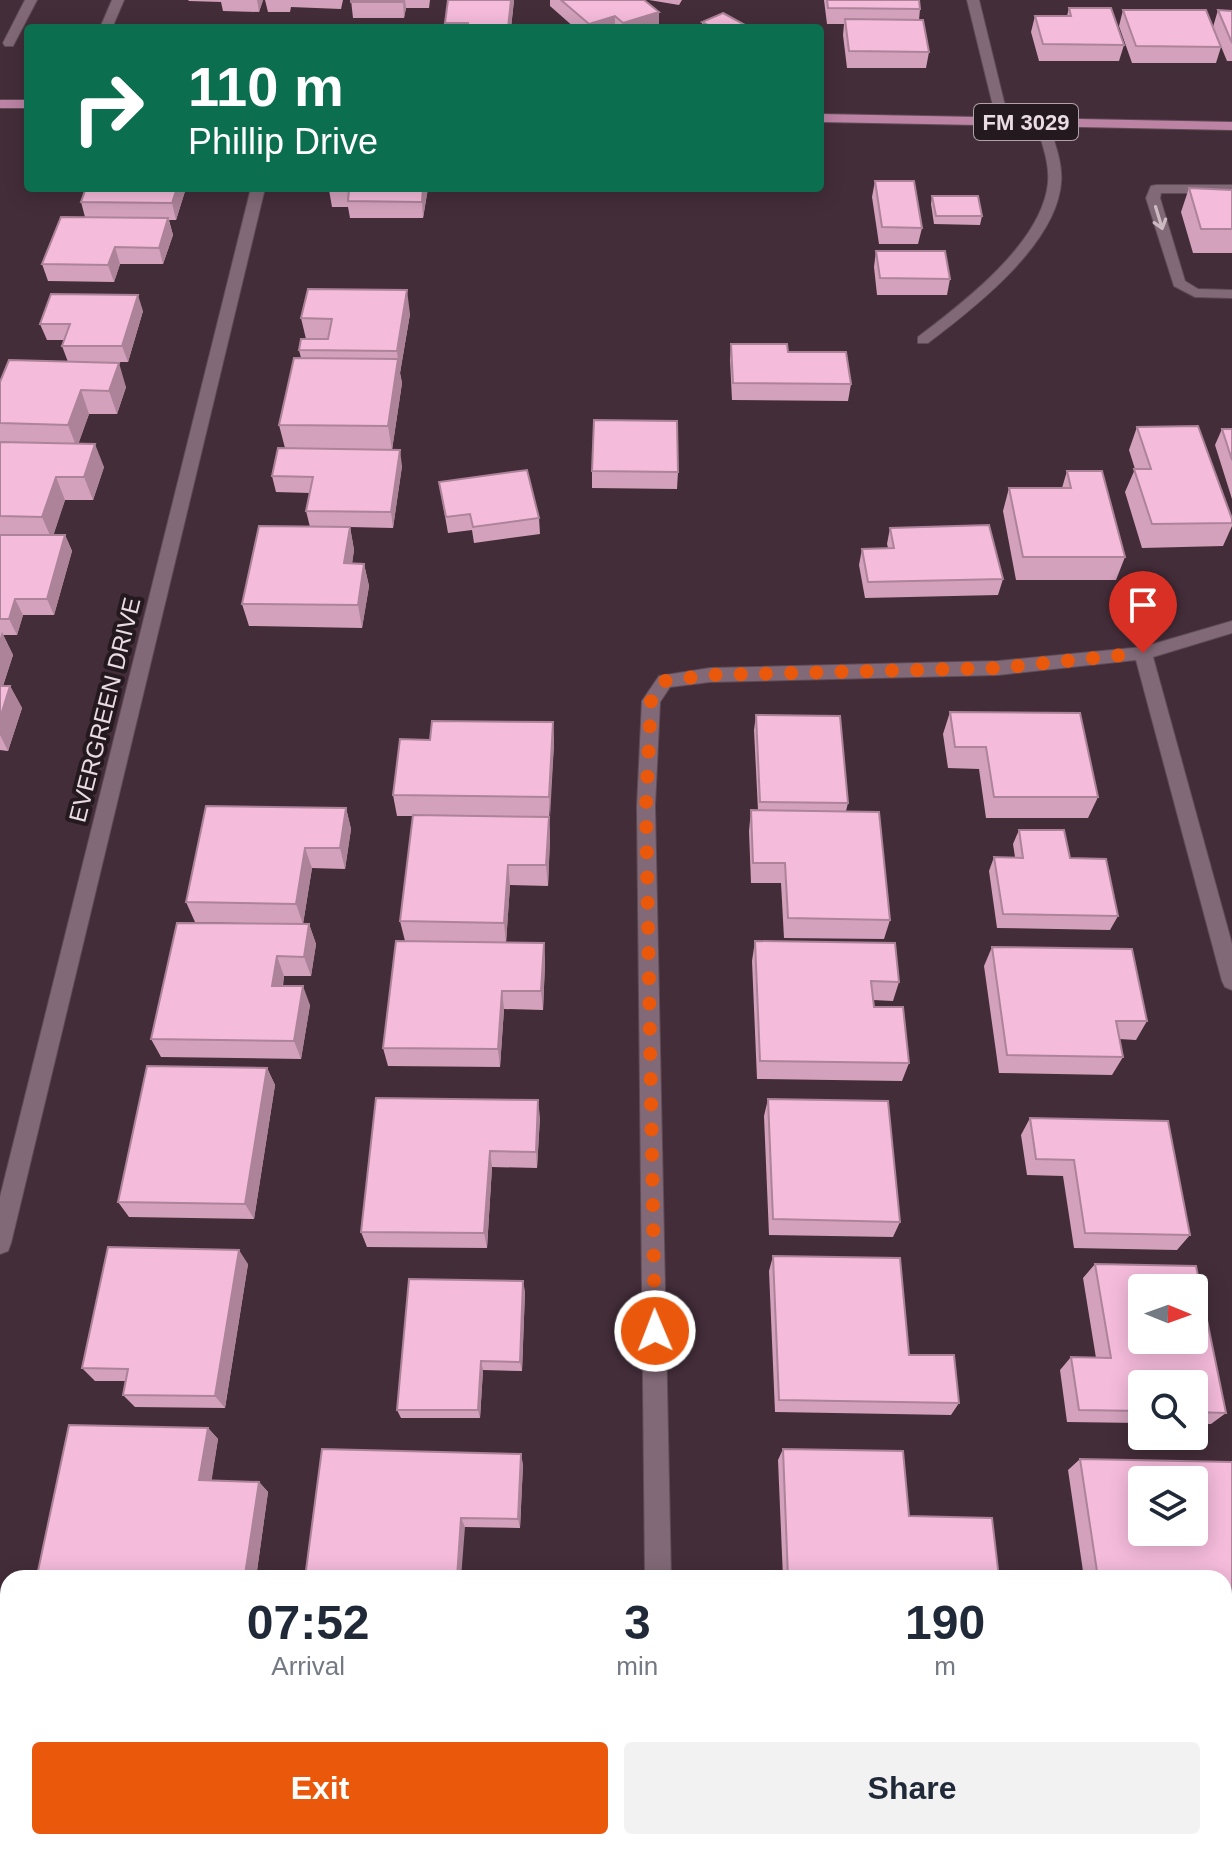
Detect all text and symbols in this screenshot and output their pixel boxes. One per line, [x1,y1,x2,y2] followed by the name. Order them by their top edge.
[188,55,344,118] text: 110 m
[56,56,160,160] icon: right
[974,104,1078,140] road number: FM 3029
[188,121,378,162] text: Phillip Drive
[1152,204,1167,230] one-way arrow
[1109,571,1177,653] pin
[1121,583,1165,627] icon: arrive
[64,595,146,825] street label: EVERGREEN DRIVE
[1128,1274,1208,1354] north arrow
[1128,1274,1208,1546] map controls
[613,1289,697,1373] position arrow
[1128,1370,1208,1450] button: search
[1128,1466,1208,1546] button: layers
[247,1596,370,1649] text: 07:52
[624,1596,651,1649] text: 3
[905,1596,985,1649] text: 190
[271,1651,345,1681] text: Arrival
[616,1651,658,1681] text: min
[934,1651,956,1681] text: m
[32,1742,608,1834] button: Exit
[624,1742,1200,1834] button: Share

